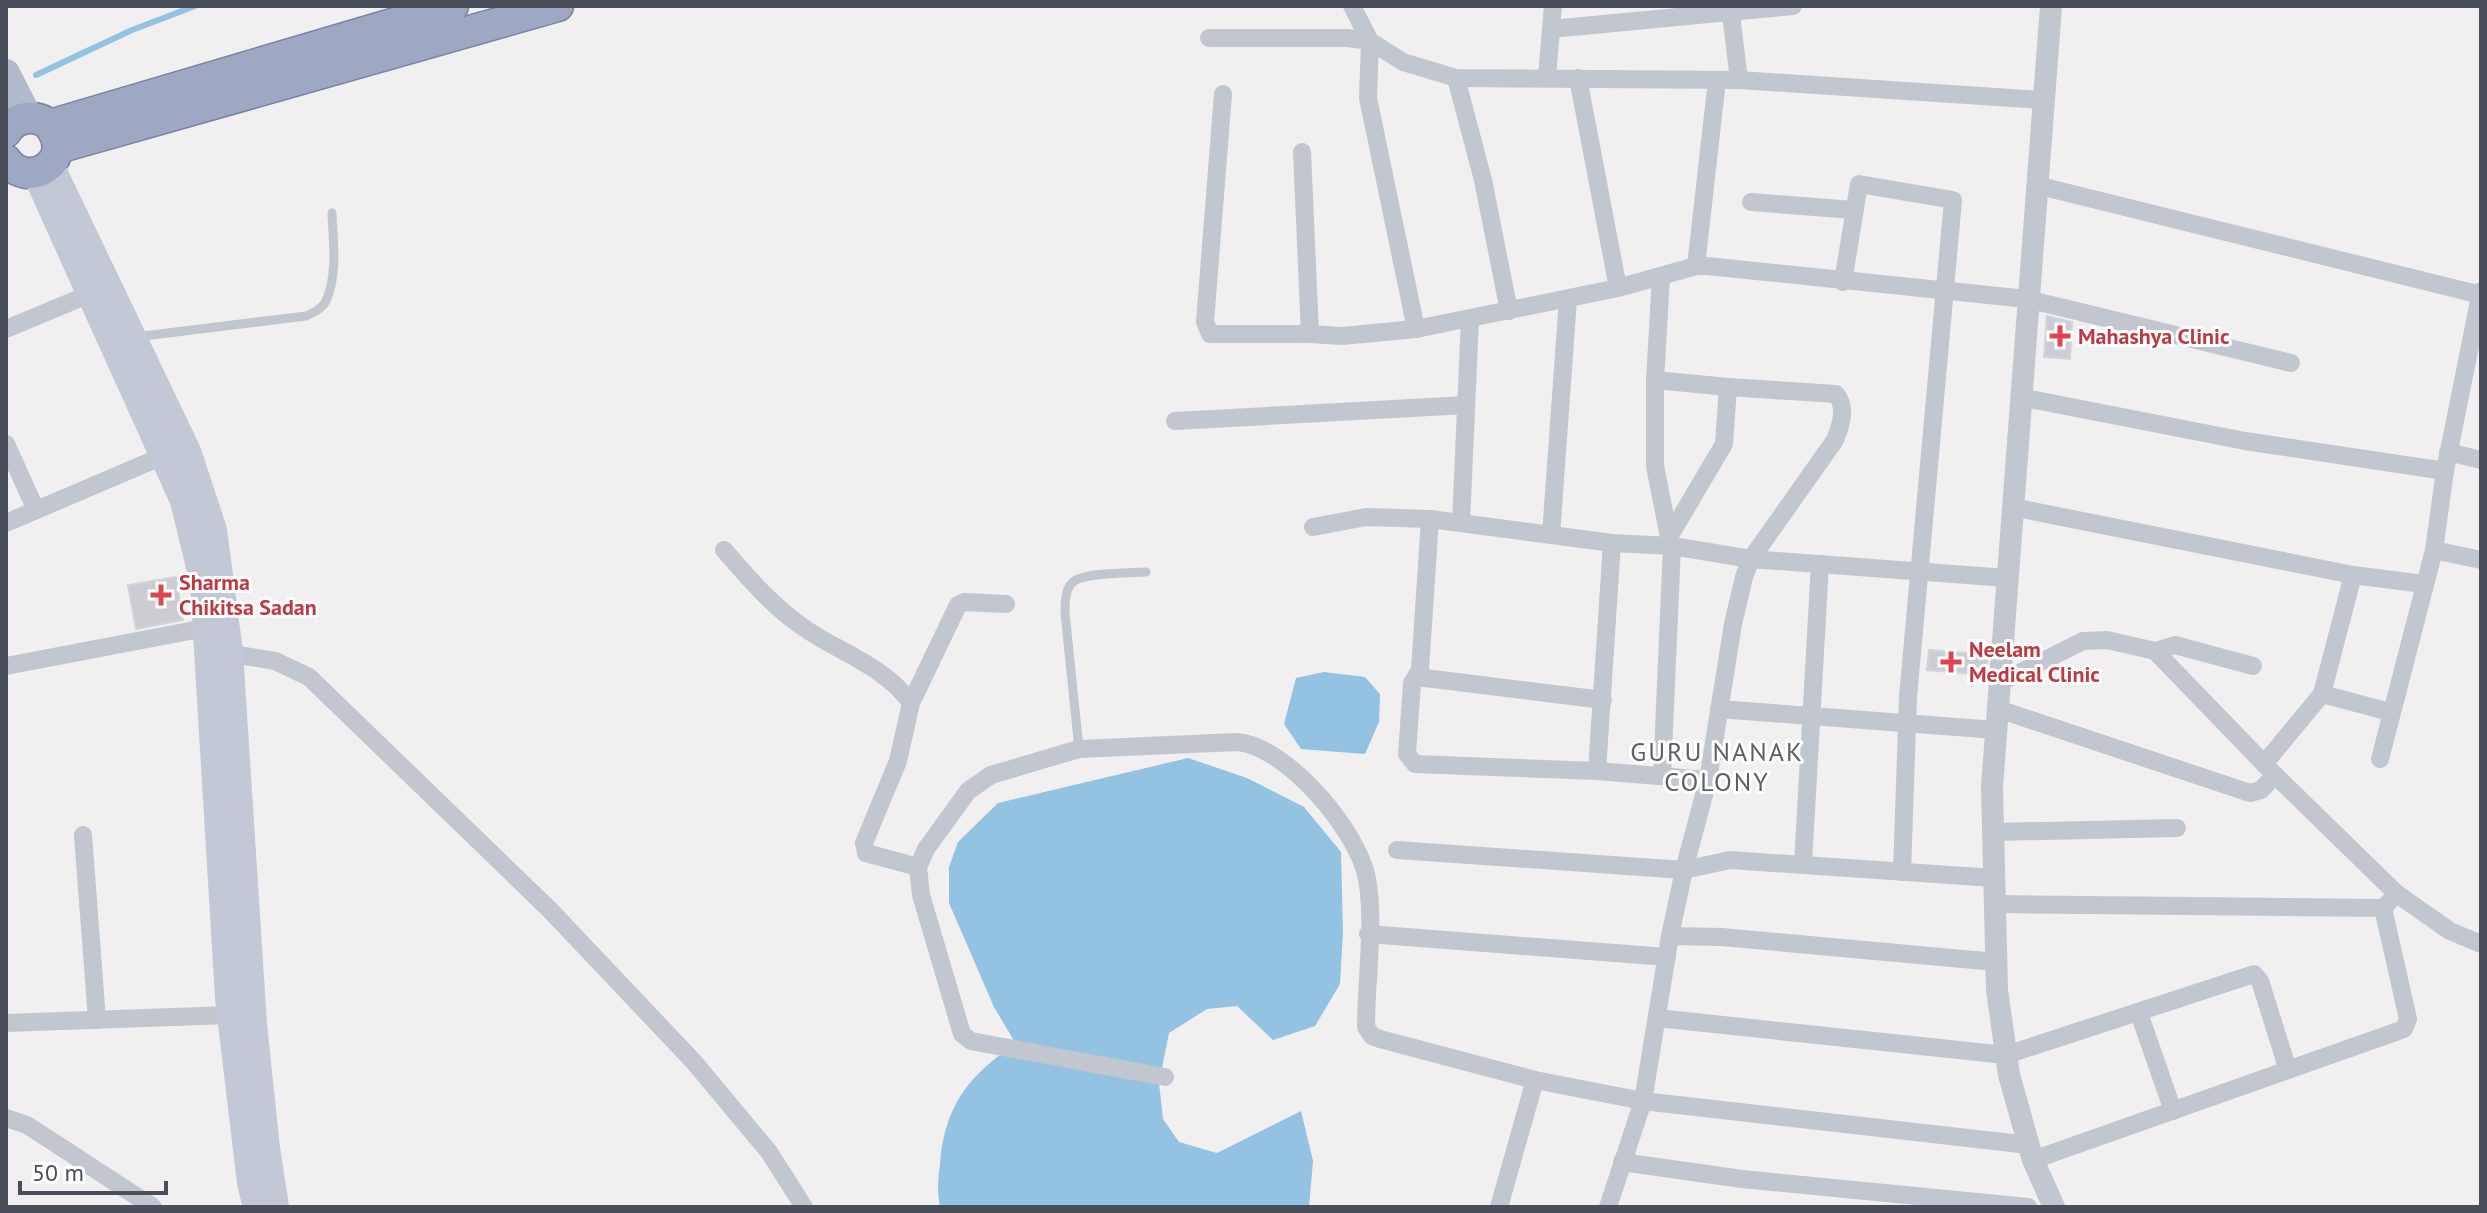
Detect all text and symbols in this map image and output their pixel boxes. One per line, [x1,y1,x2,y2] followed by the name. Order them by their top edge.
[2078,322,2230,350] place label: Mahashya Clinic
[2049,325,2071,347] marker: Mahashya Clinic
[179,568,317,621] place label: Sharma Chikitsa Sadan
[150,584,172,606] marker: Sharma Chikitsa Sadan
[1969,635,2100,688] place label: Neelam Medical Clinic
[1940,651,1962,673] marker: Neelam Medical Clinic
[1630,735,1804,798] district label: GURU NANAK COLONY
[20,1145,166,1195] scale bar
[32,1157,84,1188] text: 50 m

